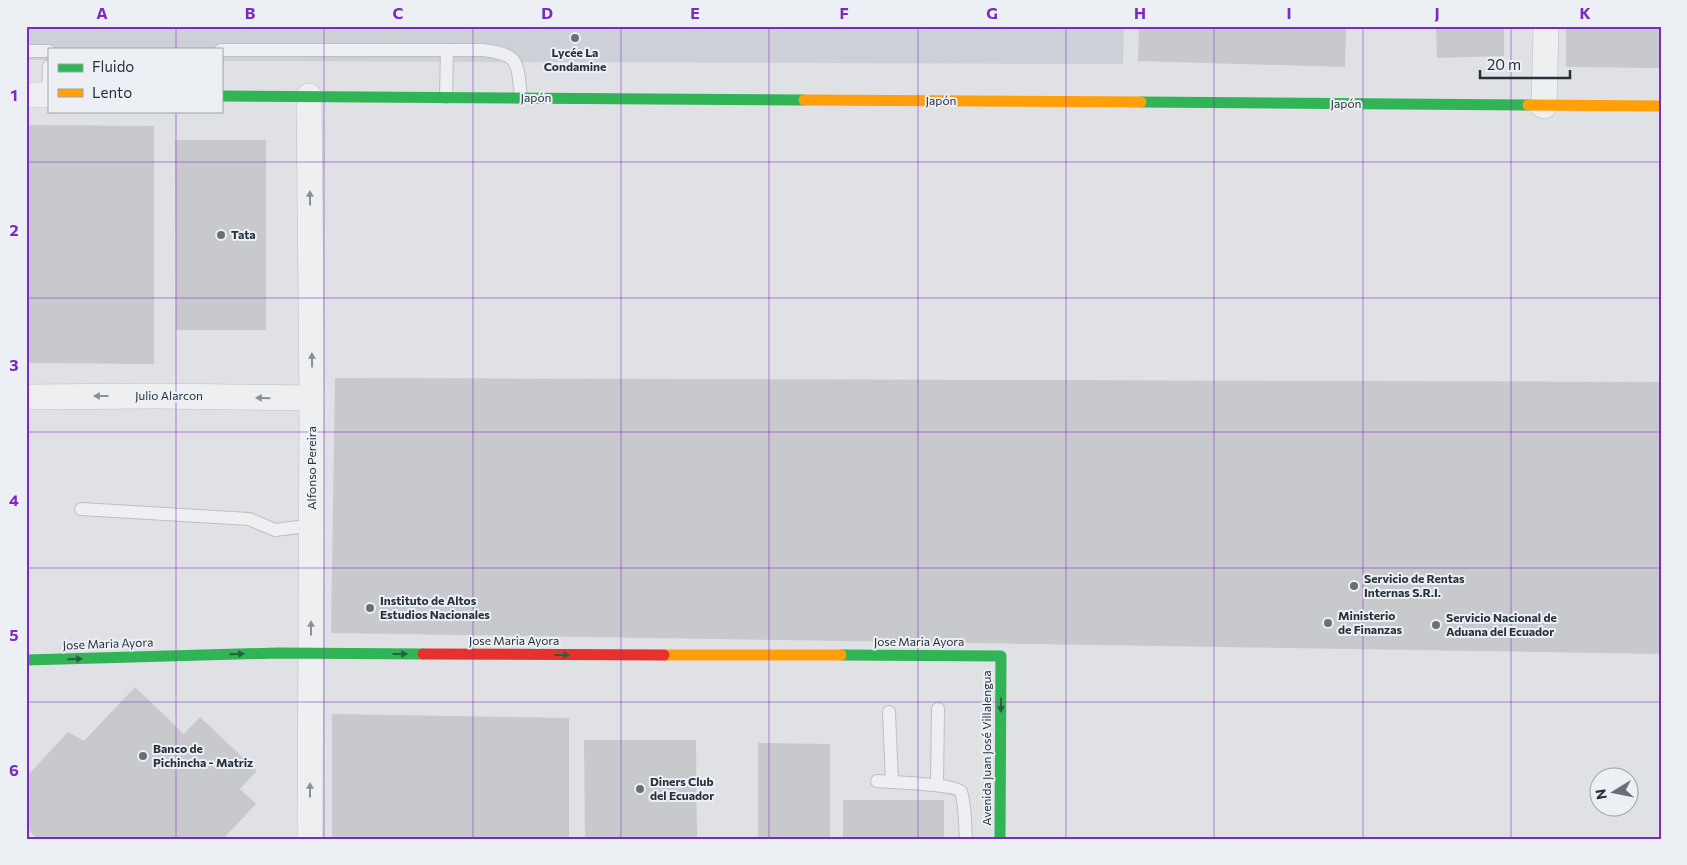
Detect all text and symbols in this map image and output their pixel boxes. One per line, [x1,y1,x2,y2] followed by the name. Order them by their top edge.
[96,3,108,22] text: A
[245,3,256,22] text: B
[393,3,404,22] text: C
[541,3,553,22] text: D
[690,3,700,22] text: E
[839,3,849,22] text: F
[986,3,998,22] text: G
[1134,3,1146,22] text: H
[1286,3,1292,22] text: I
[1434,3,1440,22] text: J
[1579,3,1591,22] text: K
[569,32,581,44] marker: Lycée La Condamine
[544,45,606,73] place label: Lycée La Condamine
[48,48,222,112] legend
[1480,48,1570,80] scale bar
[1487,55,1521,73] text: 20 m
[92,57,134,75] text: Fluido
[92,83,132,101] text: Lento
[10,85,18,104] text: 1
[521,90,551,105] street label: Japón
[926,93,956,108] street label: Japón
[1331,96,1361,111] street label: Japón
[306,189,314,205] one-way arrow
[9,220,19,239] text: 2
[231,227,256,241] place label: Tata
[215,229,227,241] marker: Tata
[308,352,316,368] one-way arrow
[9,355,19,374] text: 3
[135,388,203,403] street label: Julio Alarcon
[93,392,109,400] one-way arrow
[255,393,271,401] one-way arrow
[304,426,318,510] street label: Alfonso Pereira
[9,490,19,509] text: 4
[1364,571,1465,599] place label: Servicio de Rentas Internas S.R.I.
[1348,580,1360,592] marker: Servicio de Rentas Internas S.R.I.
[380,593,490,621] place label: Instituto de Altos Estudios Nacionales
[364,602,376,614] marker: Instituto de Altos Estudios Nacionales
[1338,608,1403,636] place label: Ministerio de Finanzas
[1446,610,1557,638] place label: Servicio Nacional de Aduana del Ecuador
[1322,617,1334,629] marker: Ministerio de Finanzas
[307,619,315,635] one-way arrow
[1430,619,1442,631] marker: Servicio Nacional de Aduana del Ecuador
[9,625,19,644] text: 5
[469,633,559,648] street label: Jose Maria Ayora
[62,634,154,653] street label: Jose Maria Ayora
[874,634,964,649] street label: Jose Maria Ayora
[230,650,246,658] one-way arrow
[392,650,408,658] one-way arrow
[555,651,571,659] one-way arrow
[67,654,83,662] one-way arrow
[979,670,994,826] street label: Avenida Juan José Villalengua
[997,697,1005,713] one-way arrow
[153,741,253,769] place label: Banco de Pichincha - Matriz
[137,750,149,762] marker: Banco de Pichincha - Matriz
[9,760,19,779] text: 6
[1590,768,1640,818] north arrow
[650,774,714,802] place label: Diners Club del Ecuador
[306,782,314,798] one-way arrow
[634,783,646,795] marker: Diners Club del Ecuador
[1591,788,1610,801] text: N

